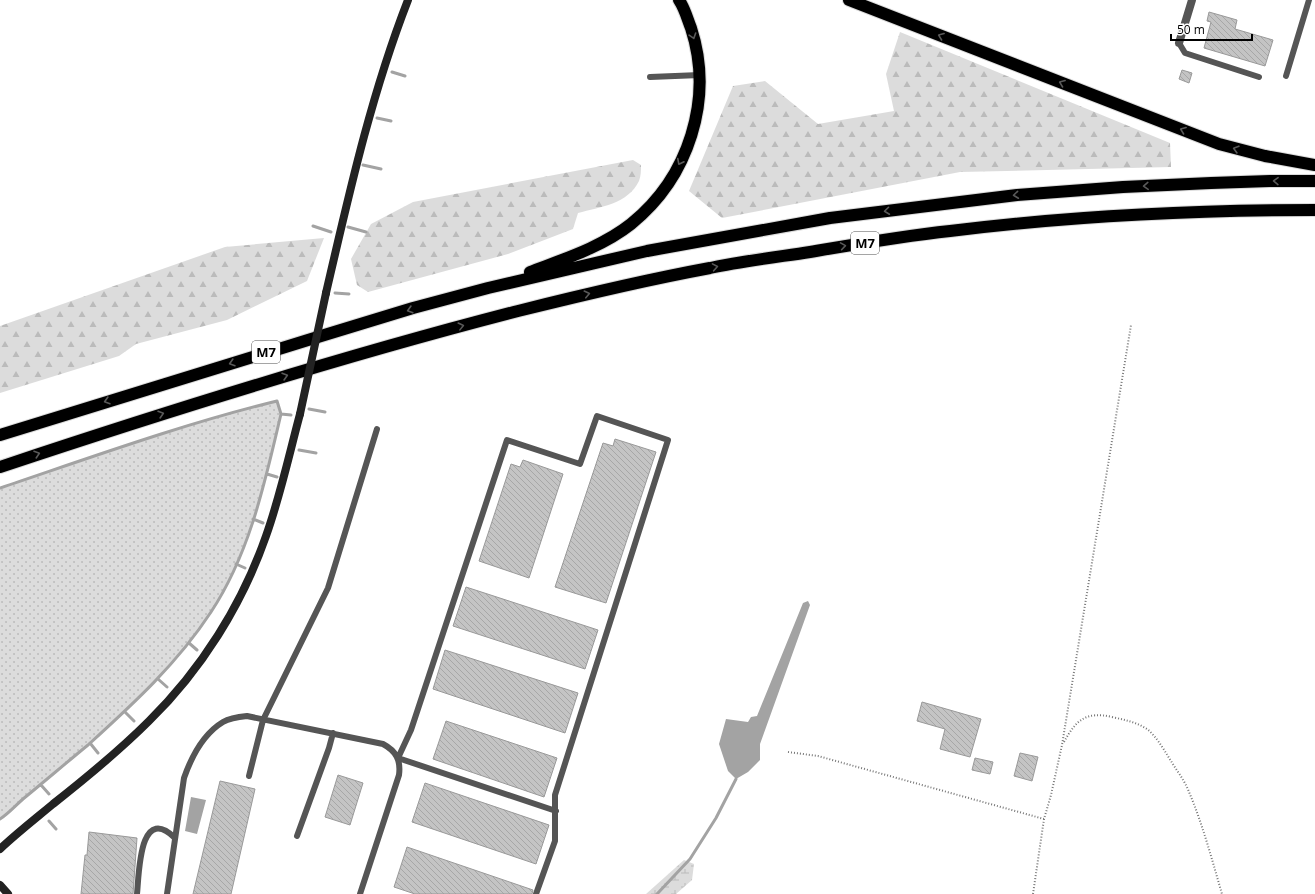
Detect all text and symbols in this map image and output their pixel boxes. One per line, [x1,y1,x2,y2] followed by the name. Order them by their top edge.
[1171,16,1252,42] scale bar
[1177,21,1205,38] text: 50 m
[937,32,944,40] one-way arrow
[689,33,697,40] one-way arrow
[1058,79,1065,87] one-way arrow
[1180,126,1187,134] one-way arrow
[1233,145,1240,154] one-way arrow
[677,158,685,166] one-way arrow
[1273,177,1279,185] one-way arrow
[1143,182,1149,190] one-way arrow
[1013,190,1019,199] one-way arrow
[884,206,890,215] one-way arrow
[851,232,879,254] road number: M7
[840,242,846,251] one-way arrow
[711,263,718,272] one-way arrow
[584,291,591,299] one-way arrow
[406,305,413,314] one-way arrow
[458,322,465,331] one-way arrow
[252,341,280,363] road number: M7
[228,358,235,367] one-way arrow
[282,372,288,380] one-way arrow
[104,396,111,405] one-way arrow
[157,410,164,419] one-way arrow
[33,451,40,459] one-way arrow

